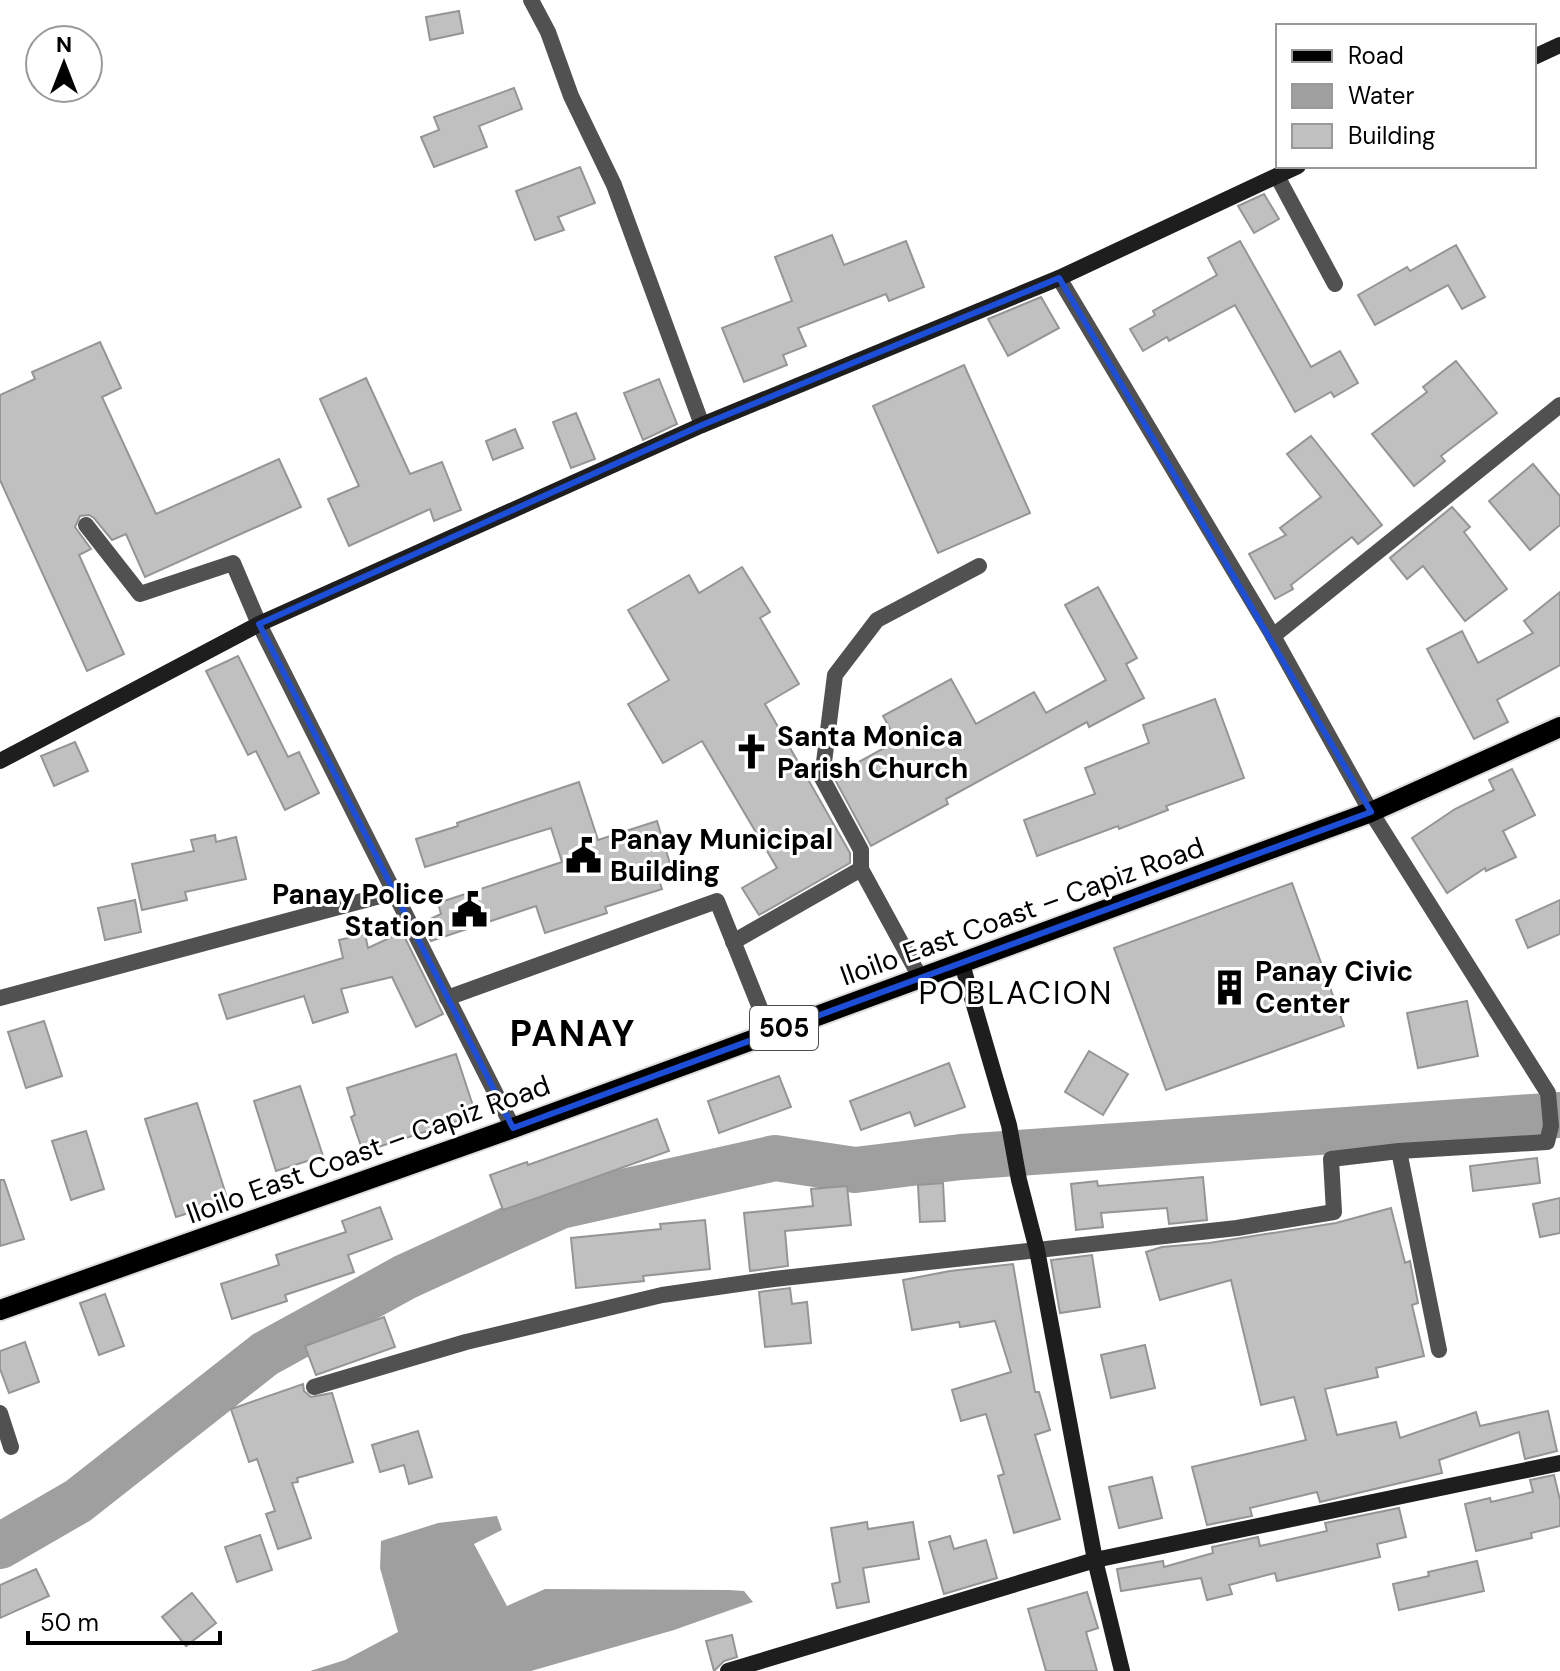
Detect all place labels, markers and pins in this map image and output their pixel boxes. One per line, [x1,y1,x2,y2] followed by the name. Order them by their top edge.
[777,718,968,787] place label: Santa Monica Parish Church
[732,733,770,771] church icon: Santa Monica Parish Church
[610,821,833,890] place label: Panay Municipal Building
[565,836,603,874] public building icon: Panay Municipal Building
[272,876,444,945] place label: Panay Police Station
[451,891,489,929] public building icon: Panay Police Station
[1255,953,1413,1022] place label: Panay Civic Center
[1210,968,1248,1006] building icon: Panay Civic Center

